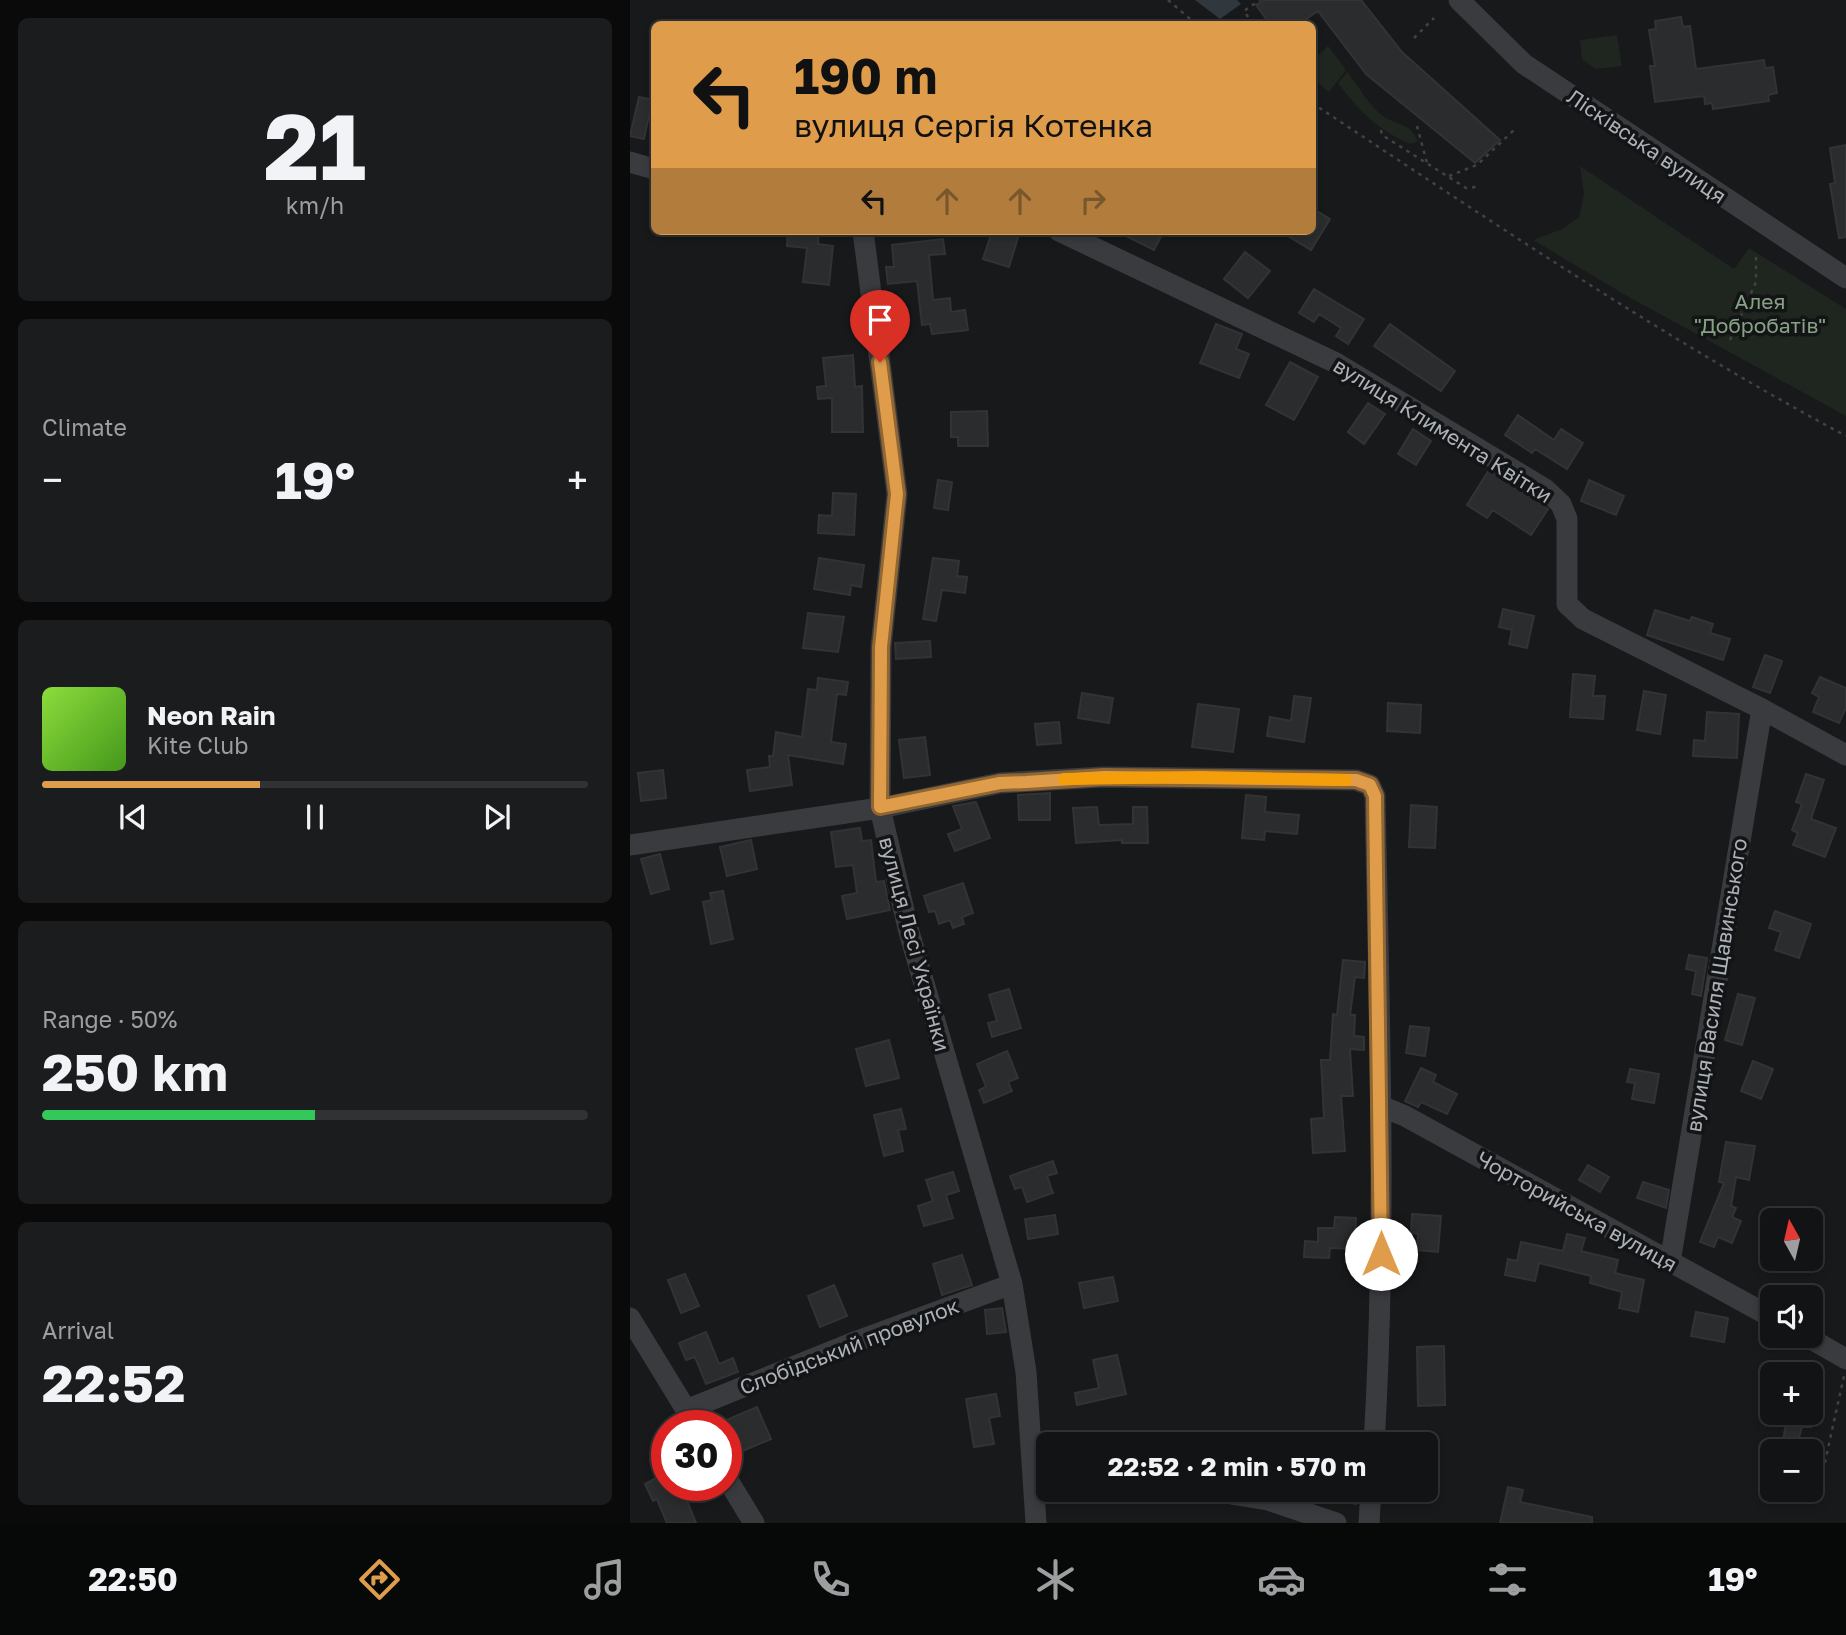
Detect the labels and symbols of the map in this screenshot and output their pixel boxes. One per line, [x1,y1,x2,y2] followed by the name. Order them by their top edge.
[1563,83,1731,209] street label: Лісківська вулиця
[1694,288,1826,338] park label: Алея "Добробатів"
[850,290,910,362] pin
[1329,352,1557,508] street label: вулиця Климента Квітки
[874,834,956,1054] street label: вулиця Лесі Українки
[1680,836,1752,1134] street label: вулиця Василя Щавинського
[1472,1145,1682,1277] street label: Чорторийська вулиця
[1760,1208,1824,1270] north arrow
[1344,1217,1418,1291] position arrow
[736,1292,962,1400] street label: Слобідський провулок
[651,1410,742,1501] speed limit sign: 30

